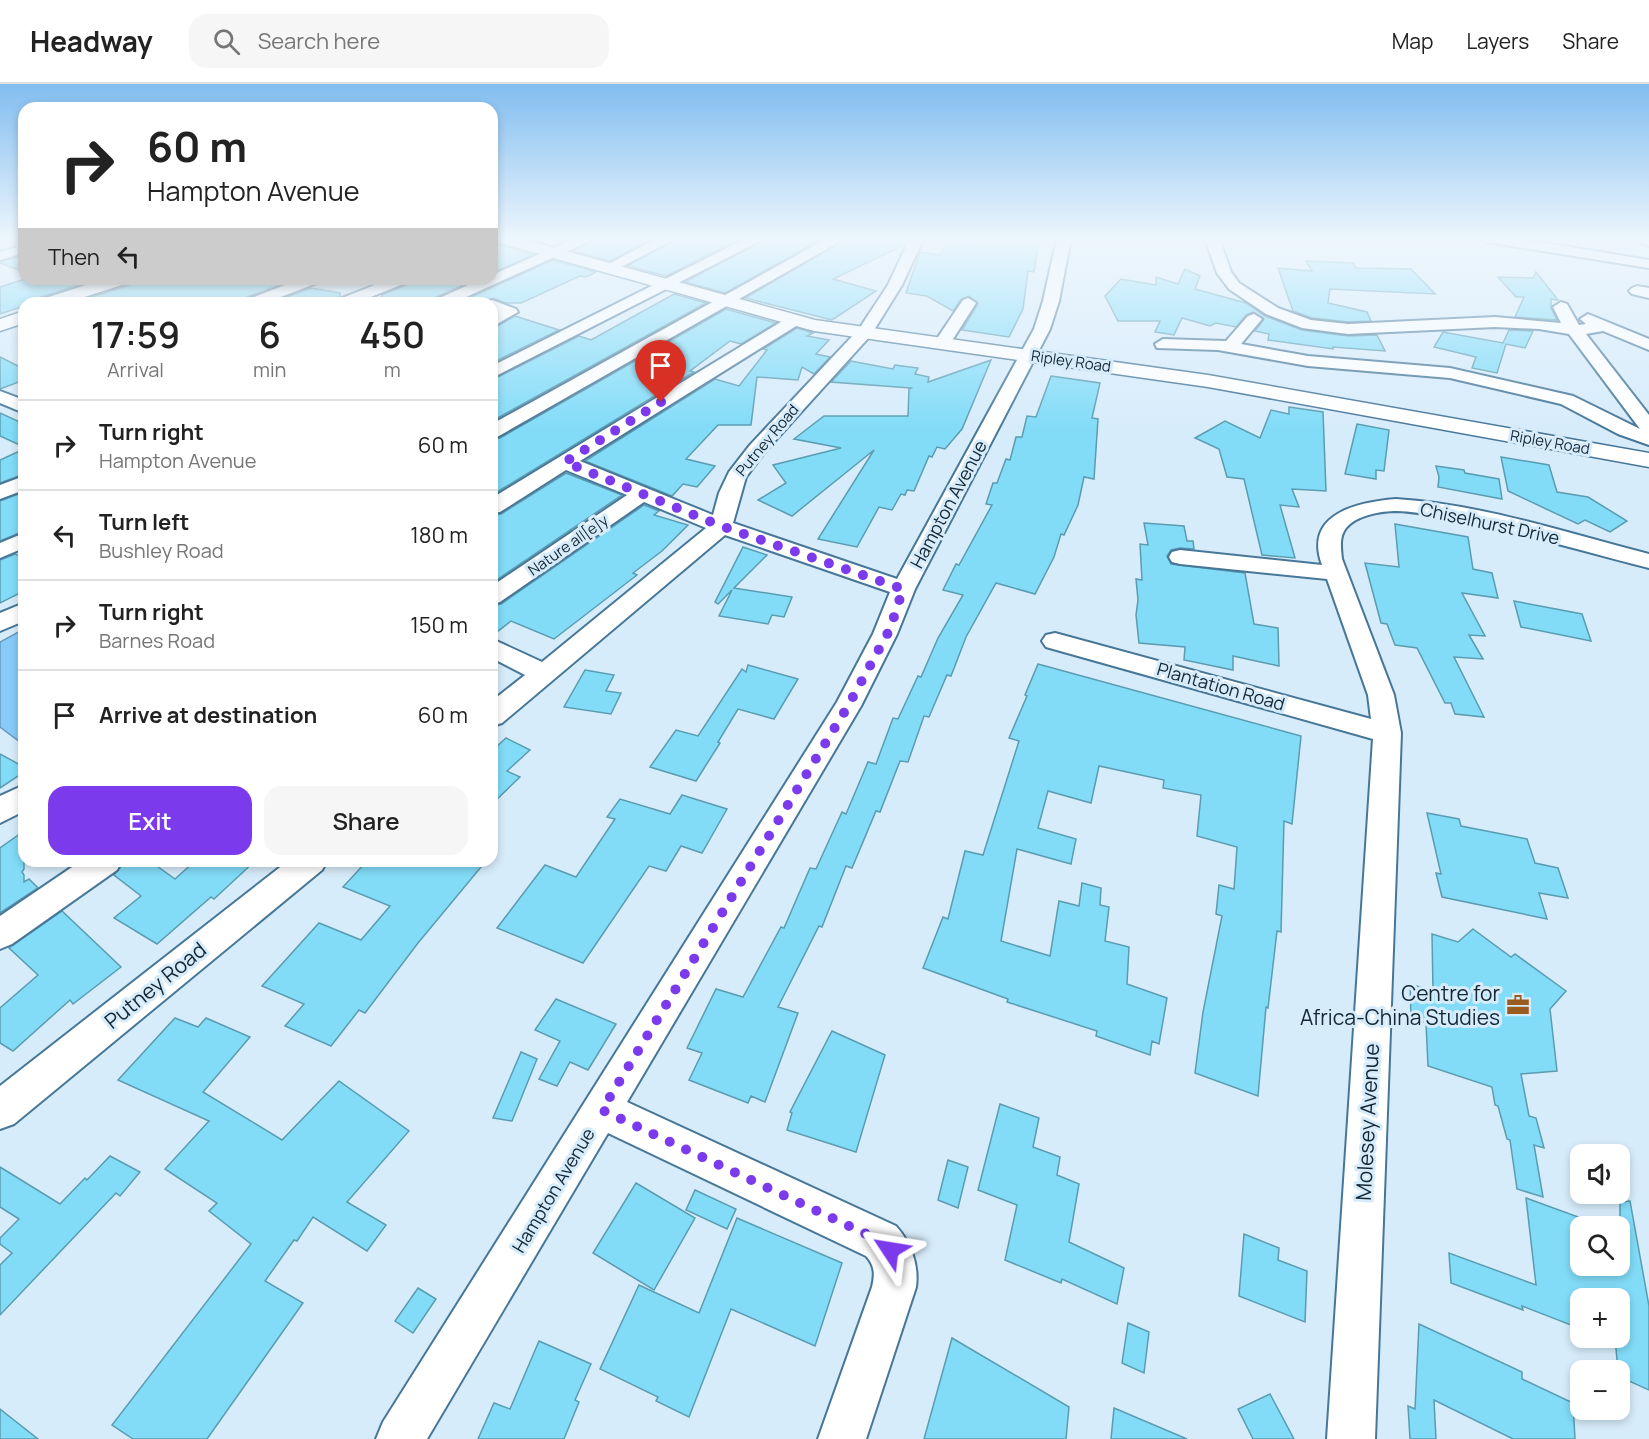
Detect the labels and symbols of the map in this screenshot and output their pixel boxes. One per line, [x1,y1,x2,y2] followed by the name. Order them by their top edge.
[635,340,686,402] pin
[1030,345,1112,377] street label: Ripley Road
[731,400,803,480] street label: Putney Road
[1509,425,1591,459] street label: Ripley Road
[904,436,992,572] street label: Hampton Avenue
[1418,497,1562,549] street label: Chiselhurst Drive
[524,510,612,580] street label: Nature all[e]y
[1154,656,1288,716] street label: Plantation Road
[98,935,212,1035] street label: Putney Road
[1300,979,1500,1031] place label: Centre for Africa-China Studies
[1505,992,1531,1018] office icon: Centre for Africa-China Studies
[1349,1043,1385,1201] street label: Molesey Avenue
[506,1123,600,1257] street label: Hampton Avenue
[858,1218,922,1282] position arrow

